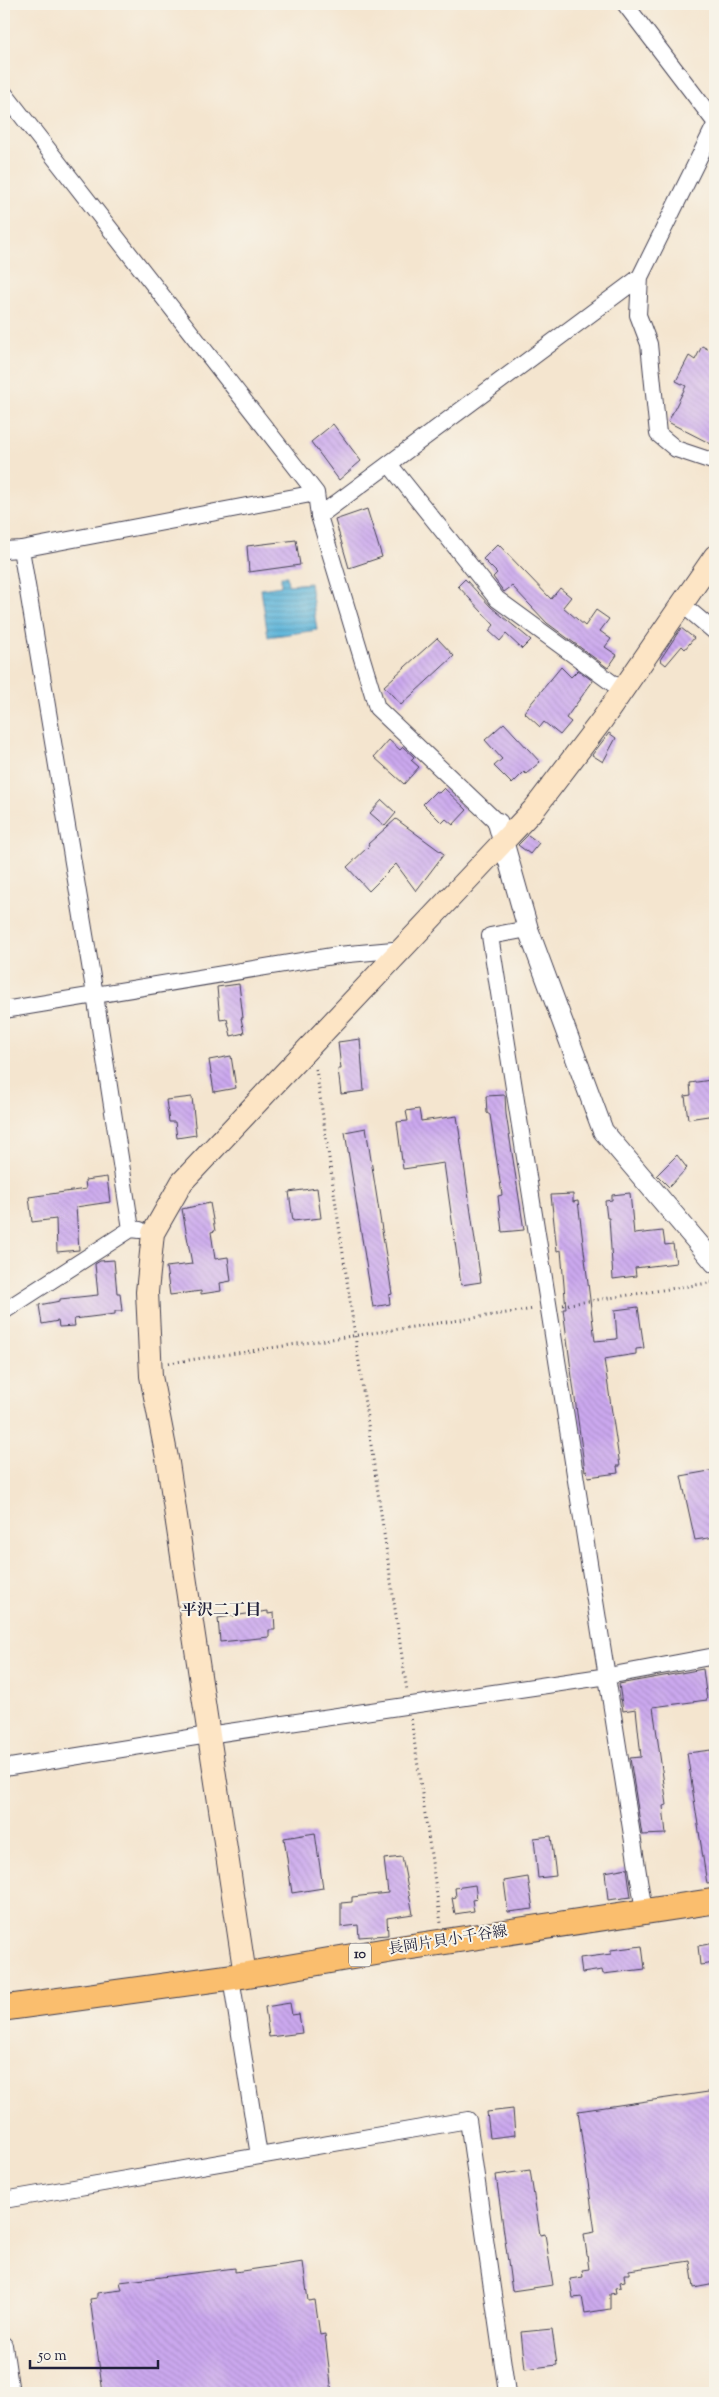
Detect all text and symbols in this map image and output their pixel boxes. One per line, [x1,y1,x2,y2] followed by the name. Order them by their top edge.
[181,1600,261,1623] district label: 平沢二丁目
[387,1921,509,1961] street label: 長岡片貝小千谷線
[349,1944,371,1966] road number: 10
[30,2337,158,2369] scale bar
[37,2346,67,2367] text: 50 m

